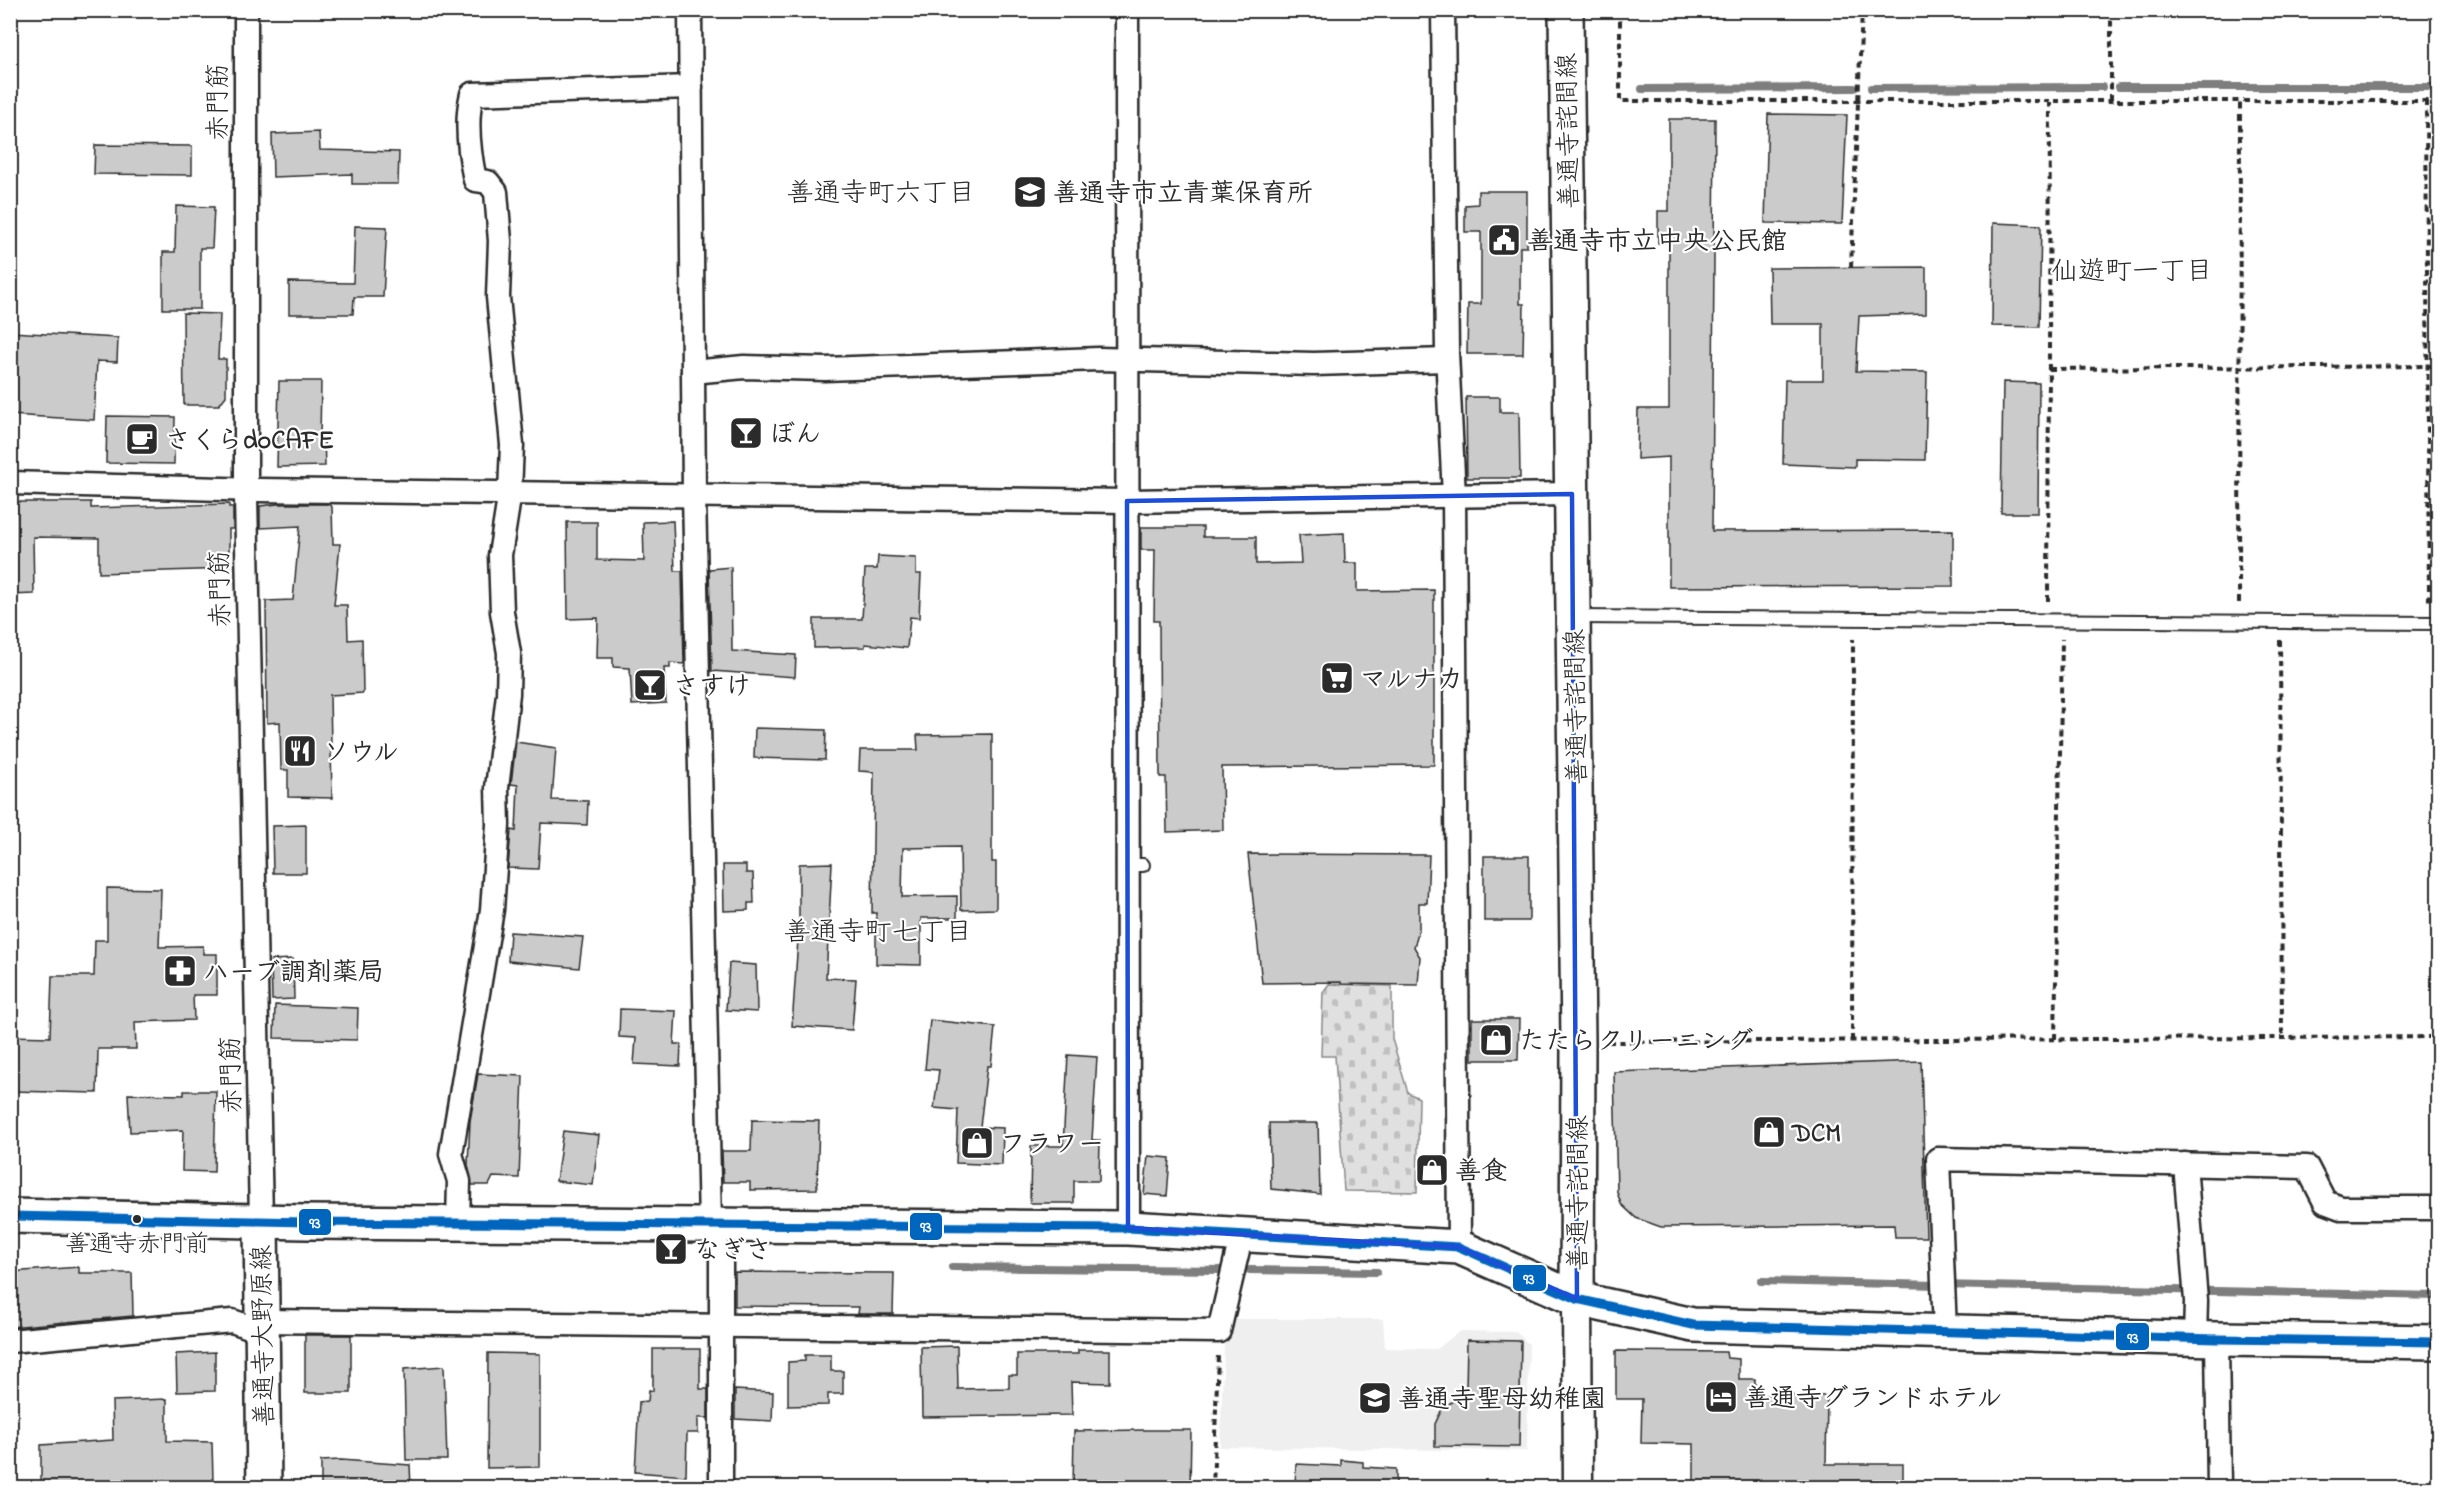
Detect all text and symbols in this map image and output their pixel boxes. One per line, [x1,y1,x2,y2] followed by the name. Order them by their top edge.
[1550,53,1590,209] street label: 善通寺詫間線
[201,63,239,141] street label: 赤門筋
[1012,174,1048,210] school or university icon: 善通寺市立青葉保育所
[787,175,976,214] district label: 善通寺町六丁目
[1053,176,1313,214] place label: 善通寺市立青葉保育所
[1486,222,1522,258] public building icon: 善通寺市立中央公民館
[1527,224,1787,262] place label: 善通寺市立中央公民館
[2051,253,2213,292] district label: 仙遊町一丁目
[728,415,764,451] bar icon: ぼん
[769,417,821,455] place label: ぼん
[124,421,160,457] cafe icon: さくらdoCAFE
[165,423,334,461] place label: さくらdoCAFE
[202,550,242,628] street label: 赤門筋
[1558,629,1598,785] street label: 善通寺詫間線
[1319,660,1355,696] supermarket icon: マルナカ
[1360,662,1463,700] place label: マルナカ
[632,667,668,703] bar icon: さすけ
[673,669,751,707] place label: さすけ
[282,733,318,769] restaurant icon: ソウル
[323,735,399,773] place label: ソウル
[784,914,973,953] district label: 善通寺町七丁目
[162,953,198,989] pharmacy icon: ハーブ調剤薬局
[203,955,384,993] place label: ハーブ調剤薬局
[1478,1022,1514,1058] shop icon: たたらクリーニング
[1519,1024,1753,1062] place label: たたらクリーニング
[213,1036,253,1114] street label: 赤門筋
[1751,1114,1787,1150] shop icon: DCM
[1561,1115,1599,1271] street label: 善通寺詫間線
[1791,1116,1841,1154] place label: DCM
[959,1125,995,1161] shop icon: フラワー
[1000,1127,1104,1165] place label: フラワー
[1414,1152,1450,1188] shop icon: 善食
[1455,1154,1507,1192] place label: 善食
[298,1208,332,1236] line badge: 93
[308,1212,321,1236] text: 93
[909,1212,943,1241] line badge: 93
[131,1213,143,1225] marker: 善通寺赤門前
[919,1216,932,1240] text: 93
[65,1228,209,1263] place label: 善通寺赤門前
[653,1231,689,1267] bar icon: なぎさ
[694,1233,772,1271] place label: なぎさ
[244,1245,286,1427] street label: 善通寺大野原線
[1512,1264,1547,1292] line badge: 93
[1522,1268,1535,1292] text: 93
[2115,1322,2150,1351] line badge: 93
[2126,1327,2139,1351] text: 93
[1703,1379,1739,1415] hotel icon: 善通寺グランドホテル
[1357,1380,1393,1416] school or university icon: 善通寺聖母幼稚園
[1744,1381,2002,1419] place label: 善通寺グランドホテル
[1398,1382,1606,1420] place label: 善通寺聖母幼稚園

